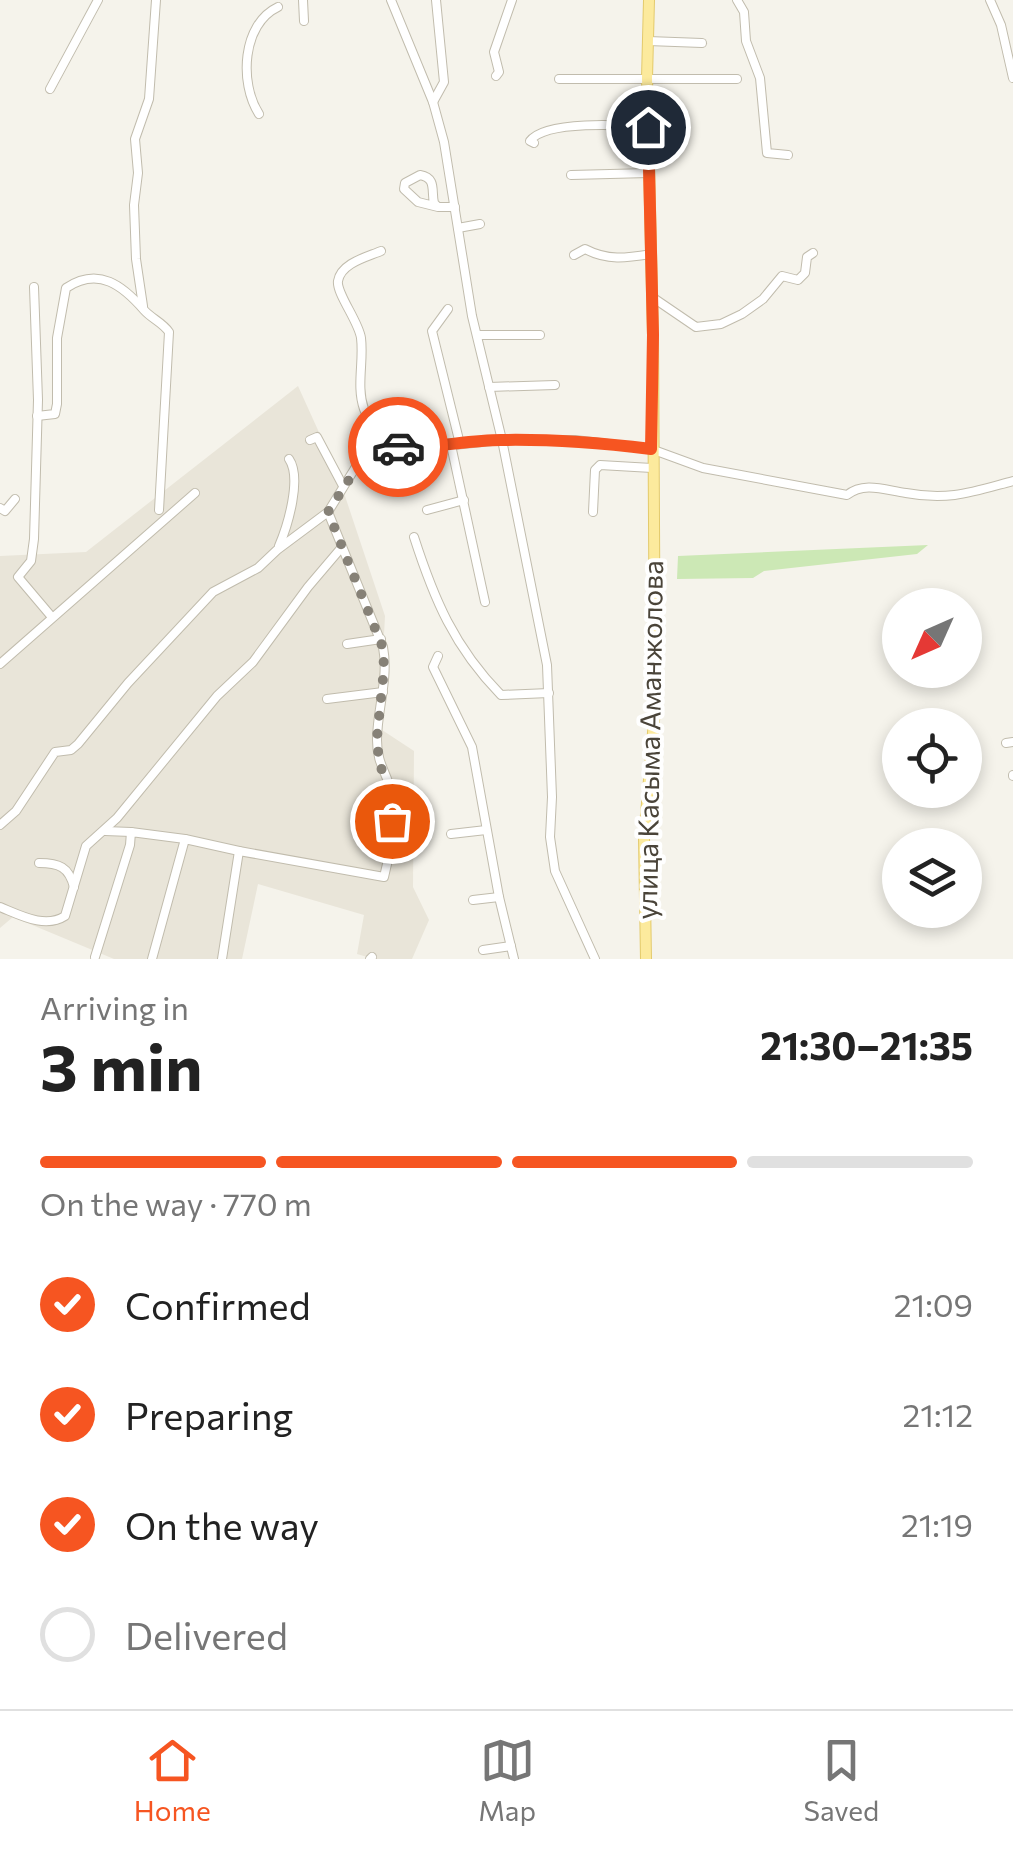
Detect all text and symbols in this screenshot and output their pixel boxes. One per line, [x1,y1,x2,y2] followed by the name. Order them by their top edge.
[606,85,691,170] pin
[621,100,676,155] icon: home
[348,397,448,497] courier
[371,420,426,475] icon: car
[629,560,669,920] street label: улица Касыма Аманжолова
[882,588,982,688] north arrow
[882,588,982,928] map controls
[882,708,982,808] button: locate
[350,779,435,864] pin
[365,794,420,849] icon: bag
[882,828,982,928] button: layers
[40,987,189,1027] text: Arriving in
[760,1021,973,1068] text: 21:30–21:35
[40,1025,203,1104] text: 3 min
[40,1183,312,1223] text: On the way · 770 m
[40,1277,95,1332] icon: check
[125,1281,311,1328] text: Confirmed
[894,1284,973,1324] text: 21:09
[40,1387,95,1442] icon: check
[125,1391,293,1438] text: Preparing
[903,1394,973,1434] text: 21:12
[40,1497,95,1552] icon: check
[125,1501,319,1548] text: On the way
[901,1504,973,1544] text: 21:19
[125,1611,288,1658] text: Delivered
[134,1733,211,1827] tab: Home
[478,1733,536,1827] tab: Map
[804,1733,879,1827] tab: Saved

